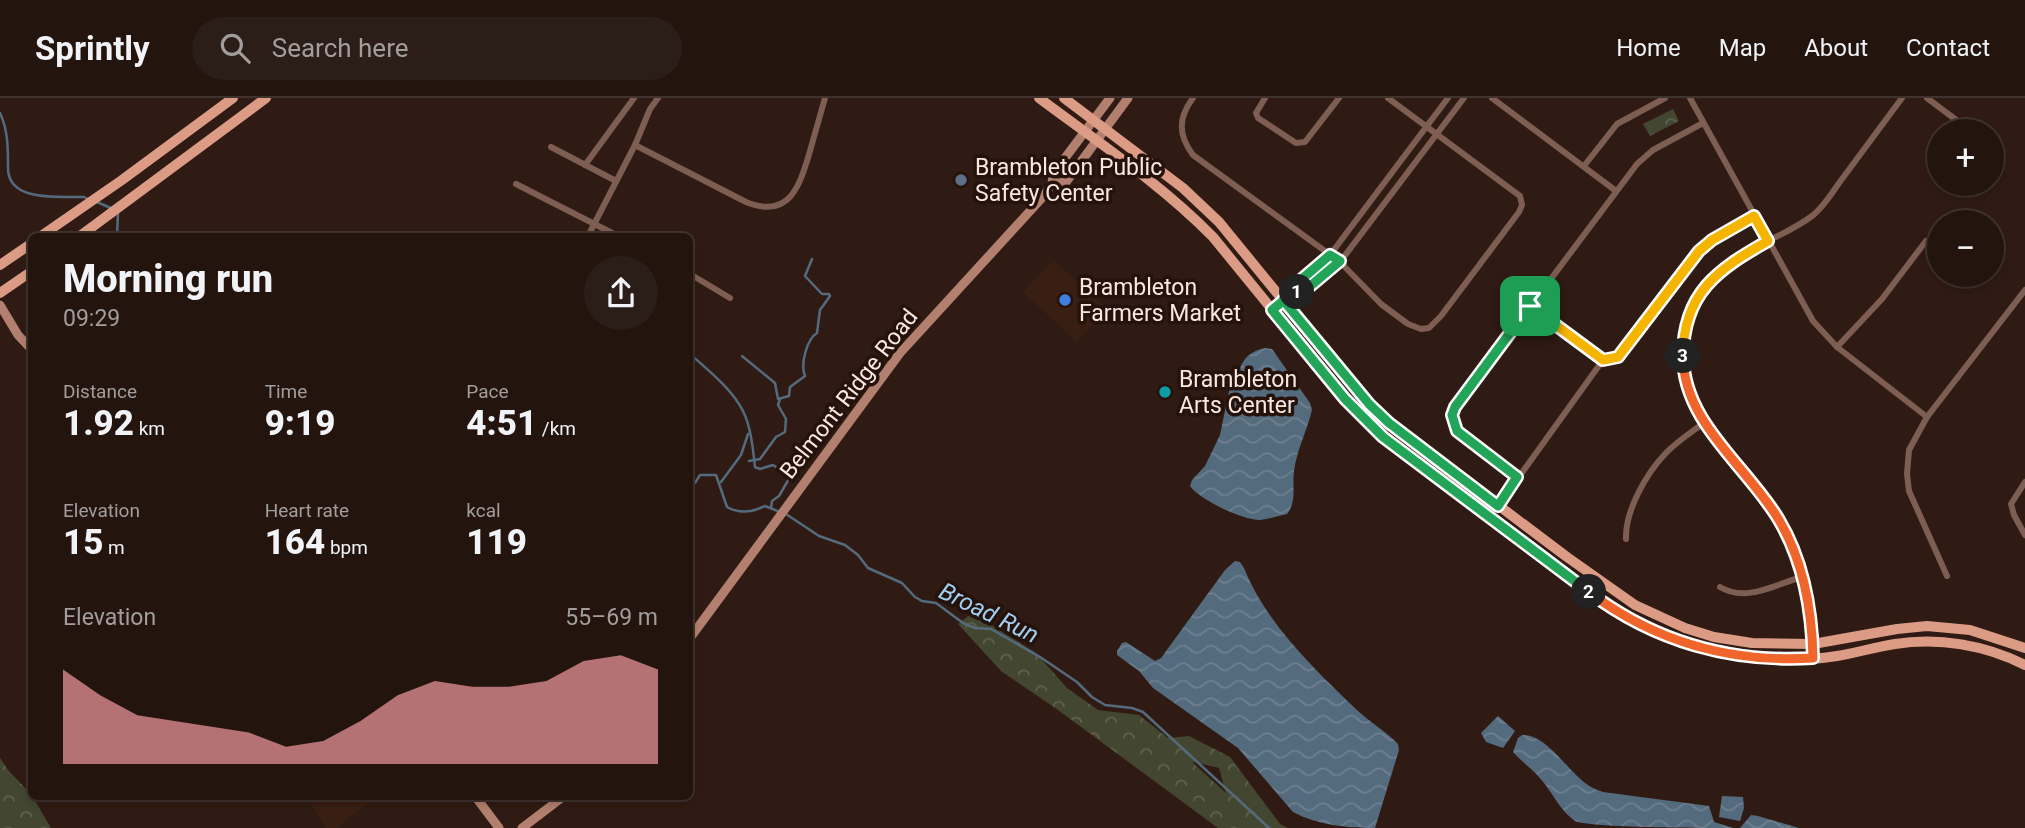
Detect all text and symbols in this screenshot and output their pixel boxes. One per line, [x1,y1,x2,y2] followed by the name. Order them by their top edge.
[192,17,682,80] search box
[35,29,150,68] text: Sprintly
[216,29,254,67] icon: search
[272,33,409,63] text: Search here
[1616,34,1681,62] text: Home
[1719,34,1766,62] text: Map
[1804,34,1868,62] text: About
[1906,34,1990,62] text: Contact
[1927,119,2004,287] map controls
[1927,119,2004,196] button: +
[975,154,1162,207] place label: Brambleton Public Safety Center
[953,172,969,188] marker: Brambleton Public Safety Center
[1927,210,2004,287] button: −
[584,256,658,330] button: share
[63,257,273,301] text: Morning run
[1079,274,1241,327] place label: Brambleton Farmers Market
[1280,274,1314,310] pin: 1
[1500,276,1560,336] pin
[1291,280,1302,303] text: 1
[1511,287,1549,325] icon: arrive
[1057,292,1073,308] marker: Brambleton Farmers Market
[774,304,924,484] street label: Belmont Ridge Road
[63,305,120,332] text: 09:29
[1666,338,1700,374] pin: 3
[1677,344,1688,367] text: 3
[1179,366,1297,419] place label: Brambleton Arts Center
[63,380,137,403] text: Distance
[265,380,307,403] text: Time
[466,380,509,403] text: Pace
[1157,384,1173,400] marker: Brambleton Arts Center
[63,403,134,444] text: 1.92
[265,403,335,444] text: 9:19
[466,403,537,444] text: 4:51
[134,417,165,440] text: km
[537,417,576,440] text: /km
[63,499,140,522] text: Elevation
[265,499,349,522] text: Heart rate
[466,499,501,522] text: kcal
[63,522,103,563] text: 15
[265,522,325,563] text: 164
[466,522,527,563] text: 119
[103,536,125,559] text: m
[325,536,368,559] text: bpm
[1572,574,1606,610] pin: 2
[935,577,1043,649] water label: Broad Run
[1583,580,1594,603] text: 2
[63,604,156,631] text: Elevation
[565,604,658,631] text: 55–69 m

